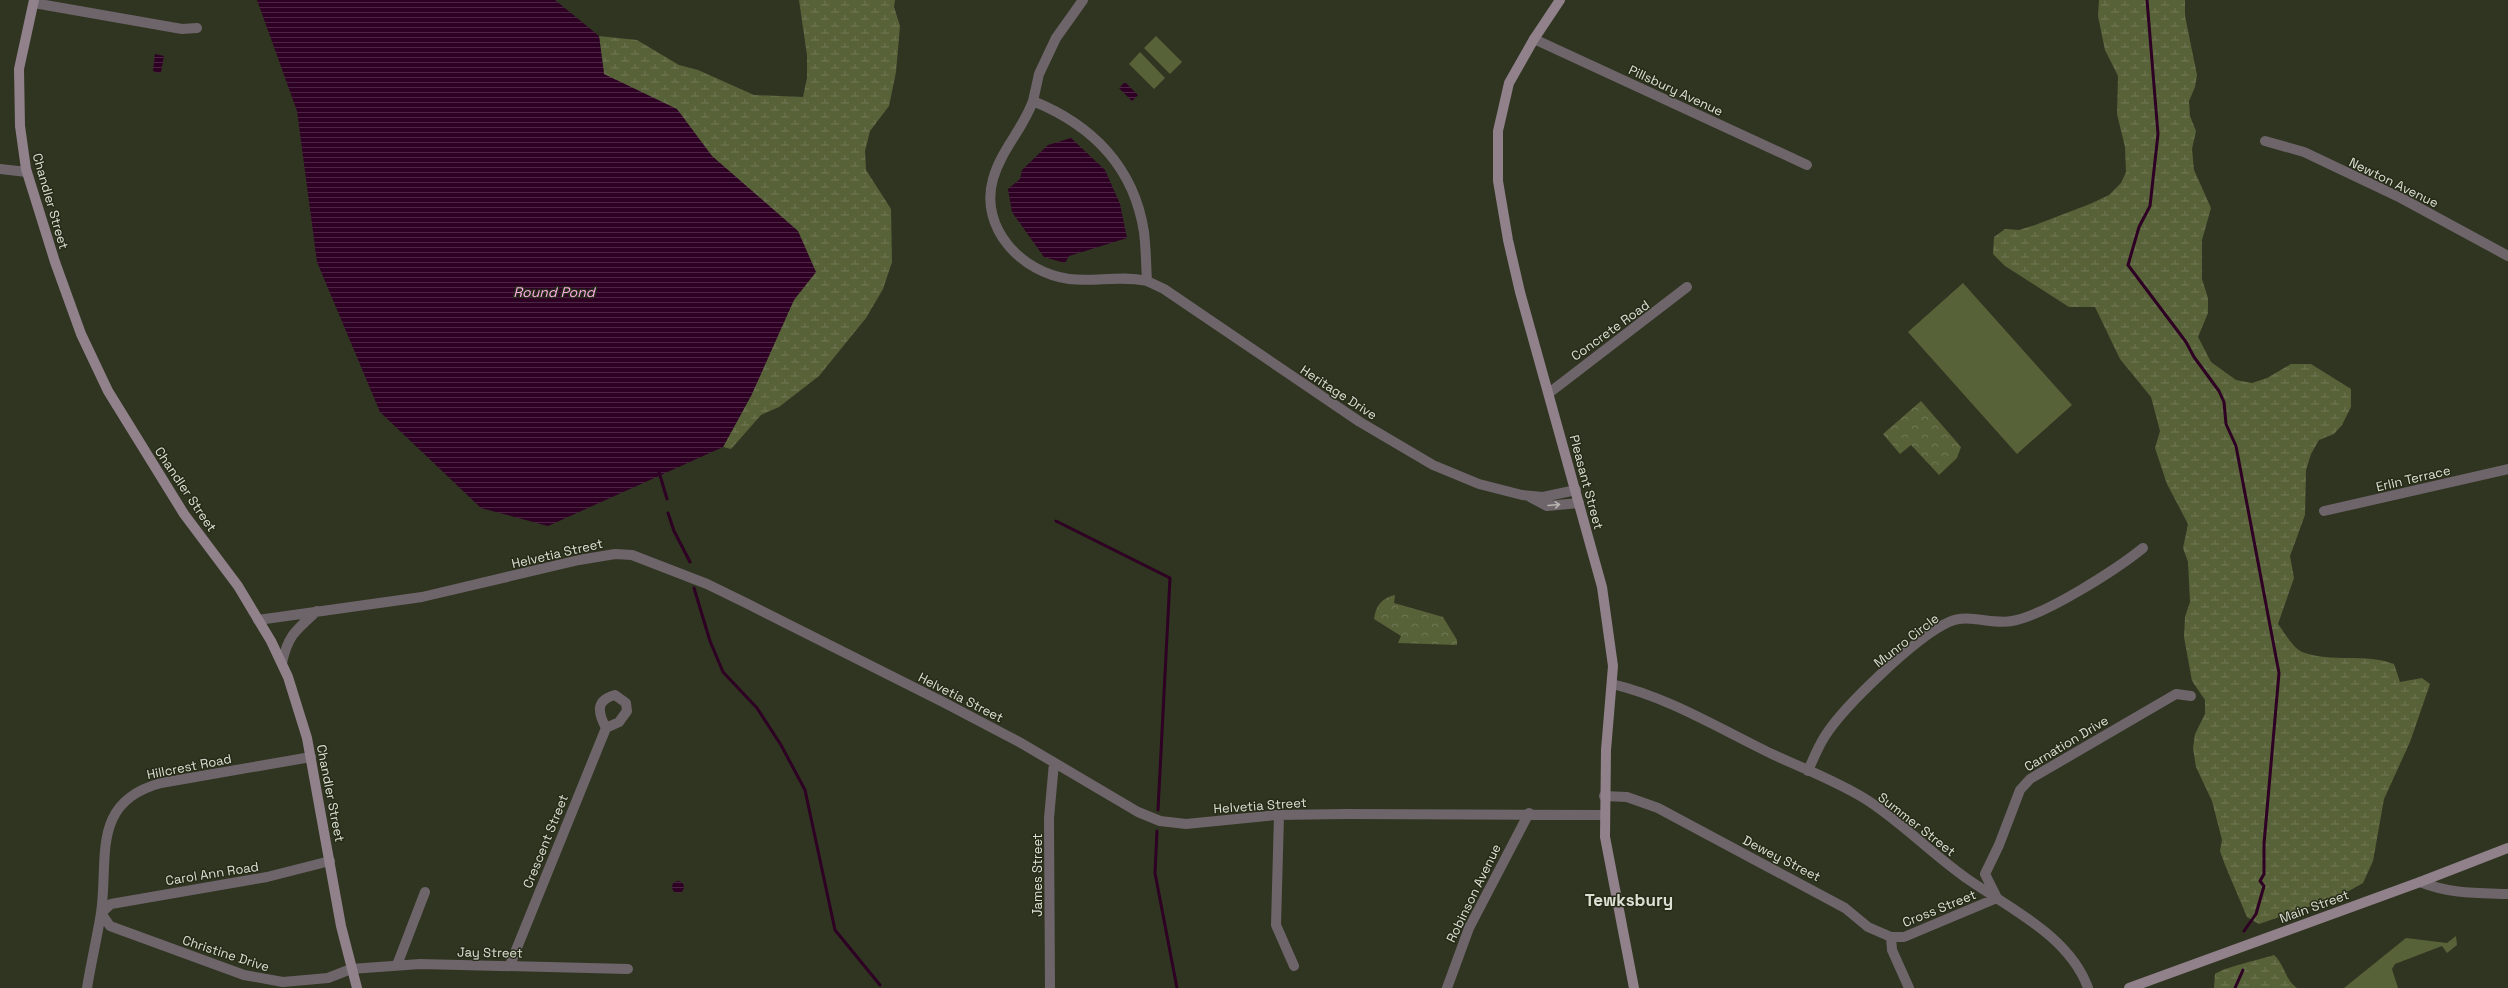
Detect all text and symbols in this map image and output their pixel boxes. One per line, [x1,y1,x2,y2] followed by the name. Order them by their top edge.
[1626,61,1726,120] street label: Pillsbury Avenue
[29,151,72,251] street label: Chandler Street
[2346,153,2441,211] street label: Newton Avenue
[513,283,597,301] water label: Round Pond
[1568,296,1653,365] street label: Concrete Road
[1297,361,1380,424] street label: Heritage Drive
[1566,433,1607,531] street label: Pleasant Street
[151,443,220,535] street label: Chandler Street
[2374,462,2452,495] street label: Erlin Terrace
[1547,502,1560,509] one-way arrow
[510,535,604,572] street label: Helvetia Street
[1870,610,1942,671] street label: Munro Circle
[915,669,1006,726] street label: Helvetia Street
[2021,712,2112,775] street label: Carnation Drive
[313,743,348,843] street label: Chandler Street
[145,750,233,783] street label: Hillcrest Road
[1874,789,1959,860] street label: Summer Street
[519,792,572,891] street label: Crescent Street
[1213,794,1307,817] street label: Helvetia Street
[1740,832,1824,885] street label: Dewey Street
[1029,833,1046,917] street label: James Street
[1442,841,1505,945] street label: Robinson Avenue
[164,858,260,889] street label: Carol Ann Road
[1900,886,1978,931] street label: Cross Street
[2277,886,2351,927] street label: Main Street
[1585,889,1673,911] district label: Tewksbury
[180,931,271,976] street label: Christine Drive
[457,943,523,962] street label: Jay Street

